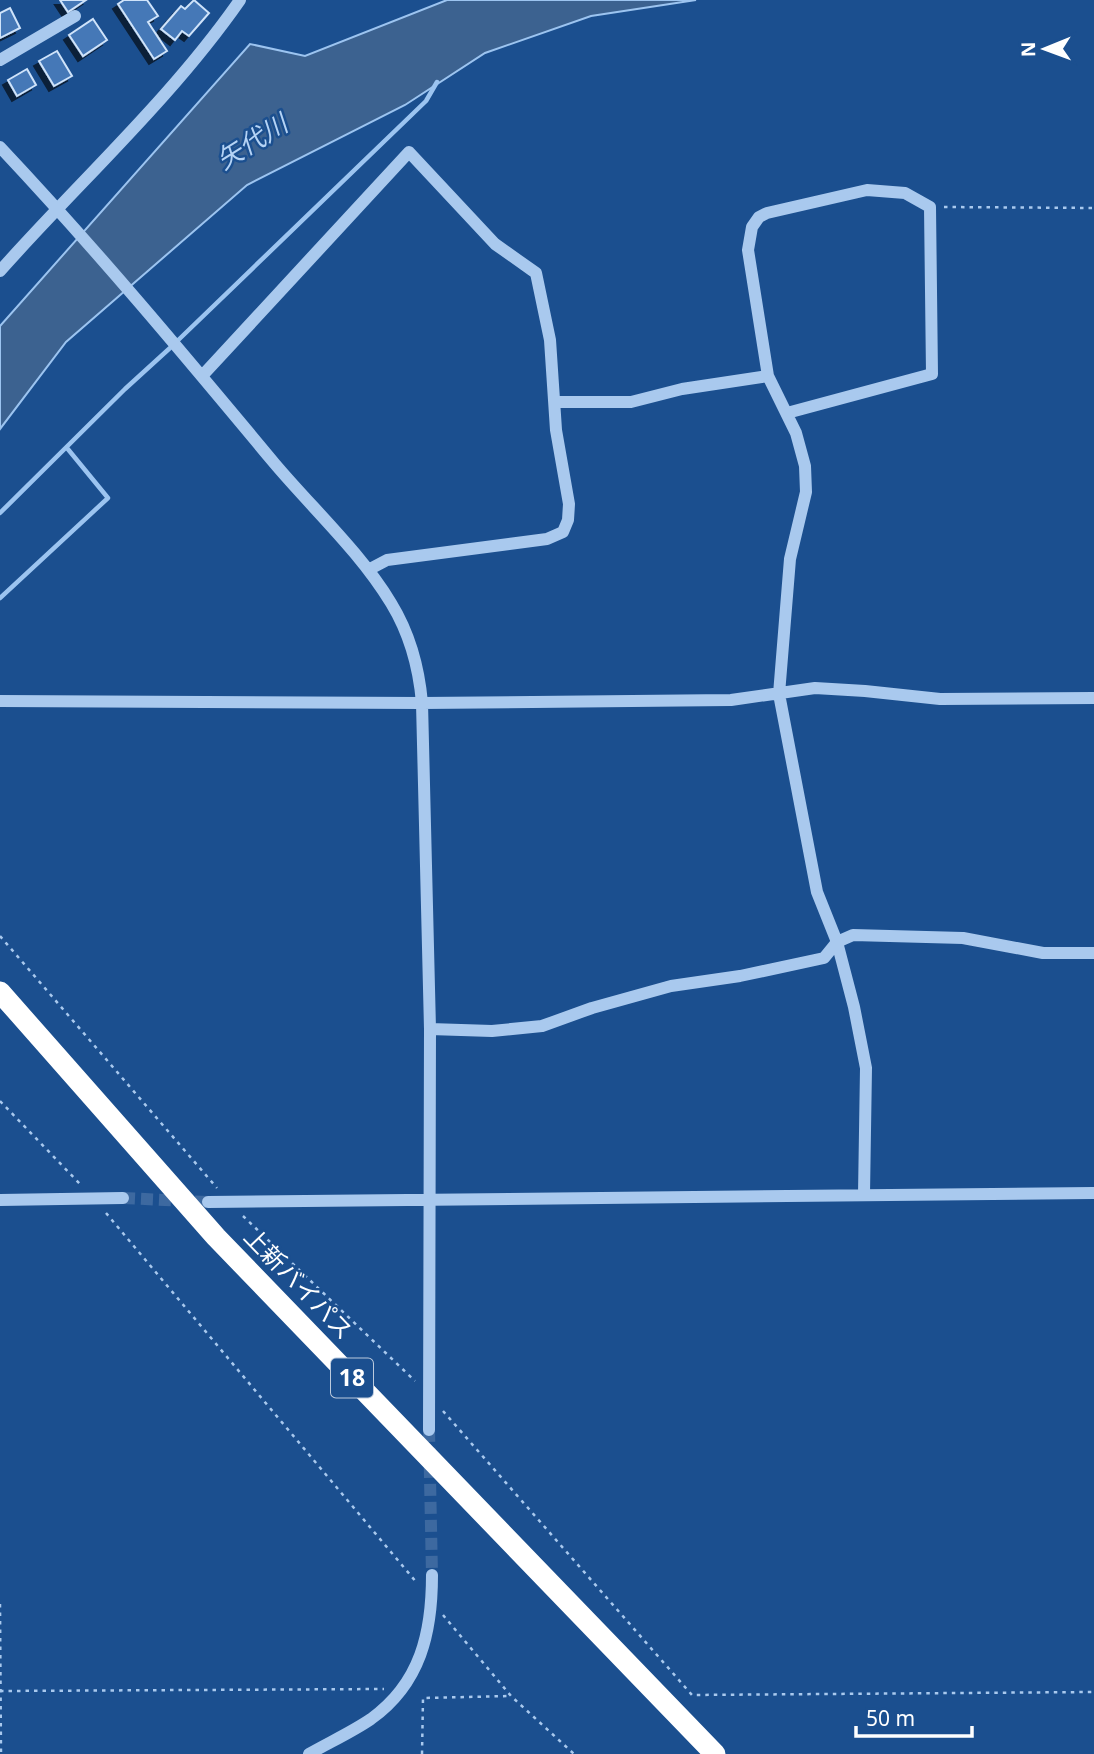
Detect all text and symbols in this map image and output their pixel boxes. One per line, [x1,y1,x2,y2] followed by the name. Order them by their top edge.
[1010,14,1080,84] north arrow
[1015,41,1041,57] text: N
[209,104,297,177] water label: 矢代川
[237,1220,361,1346] street label: 上新バイパス
[331,1358,373,1398] road number: 18
[856,1694,972,1738] scale bar
[866,1704,915,1732] text: 50 m

